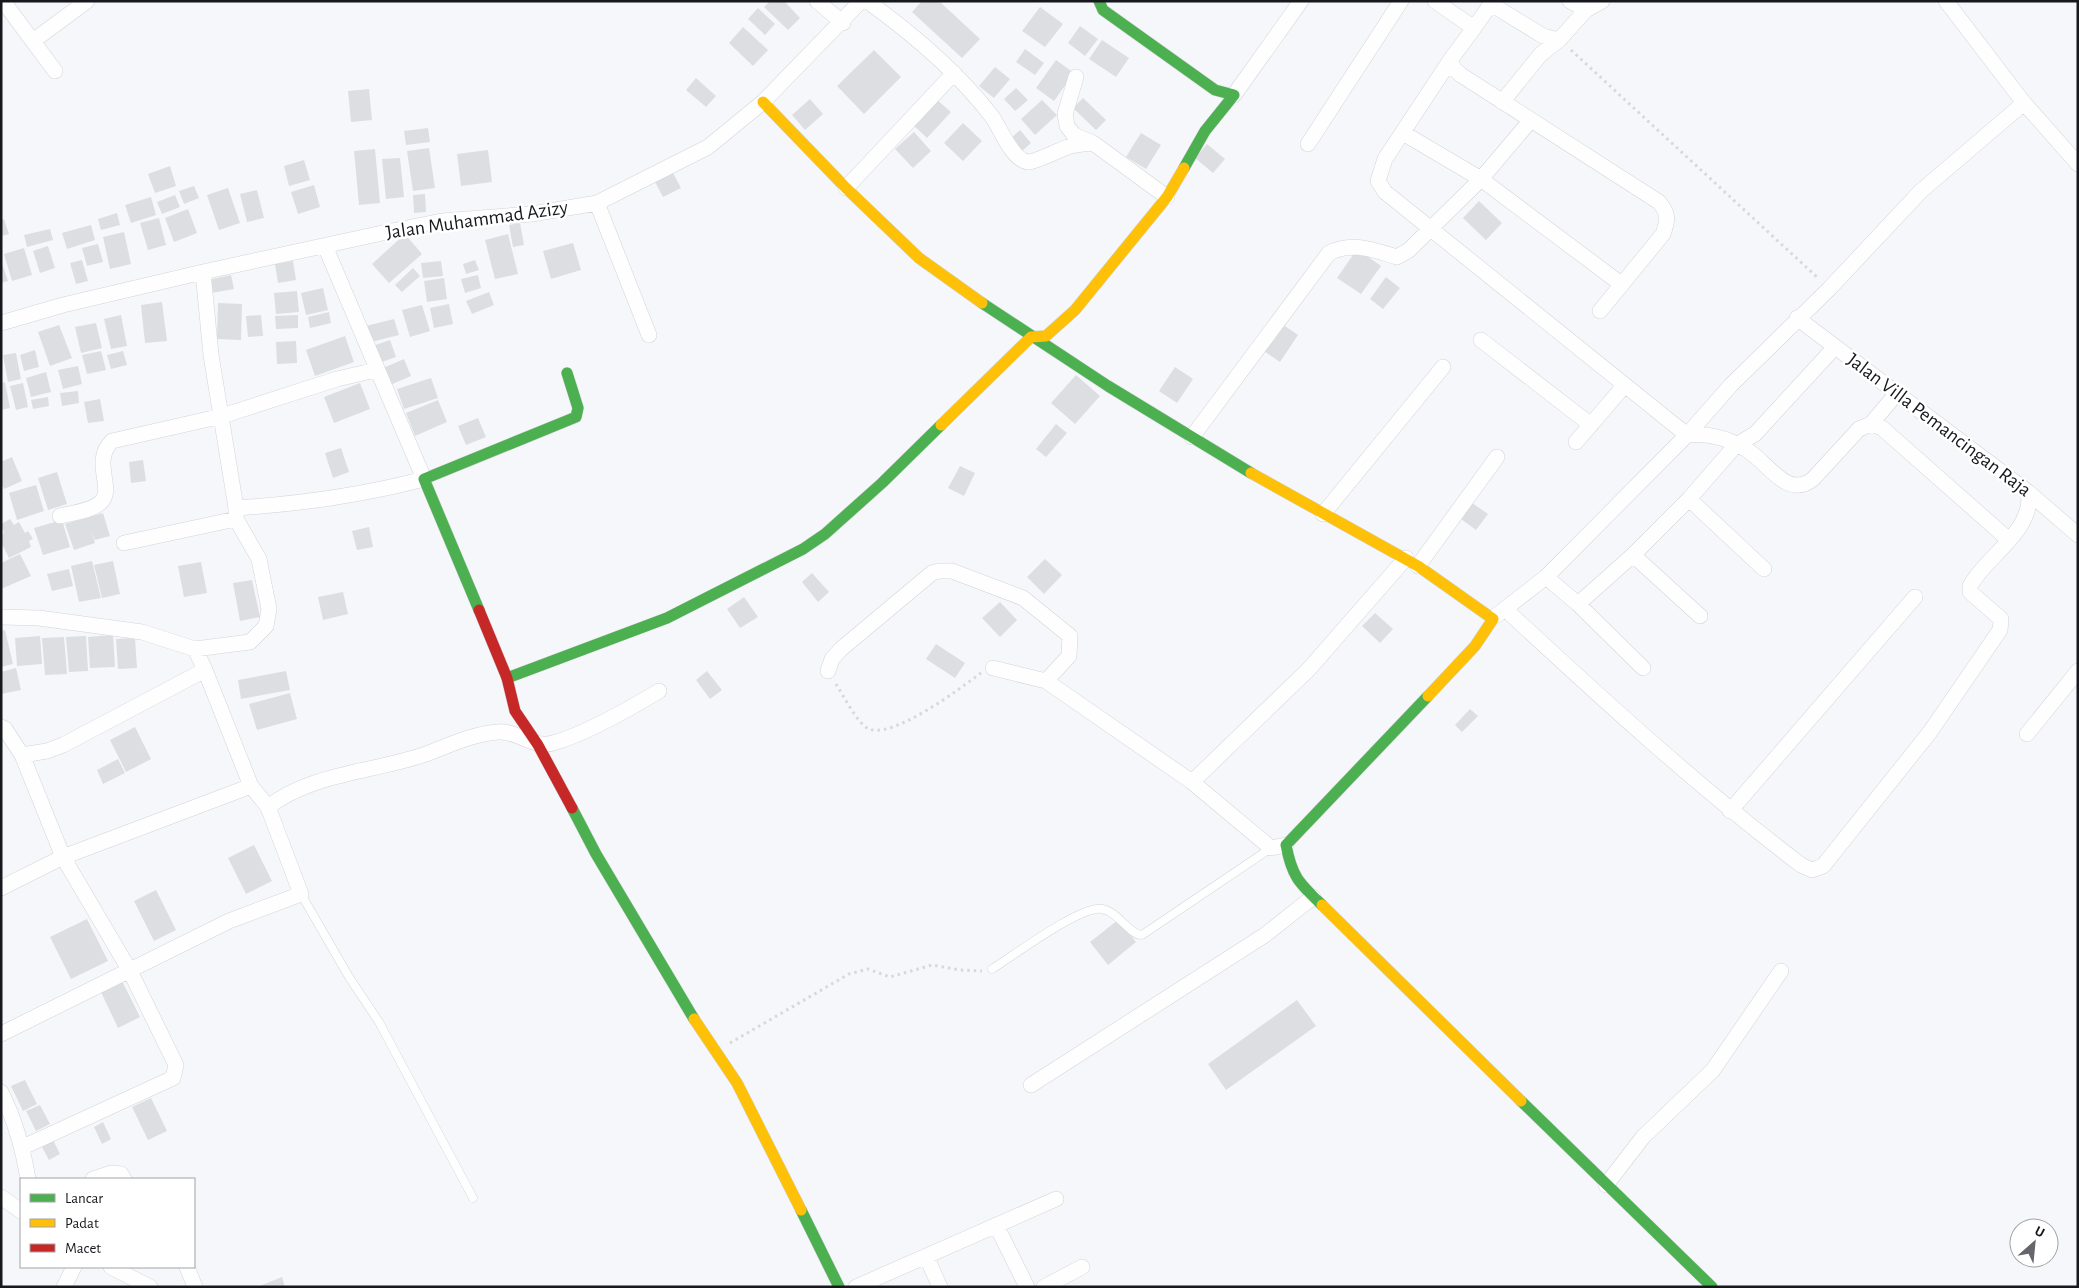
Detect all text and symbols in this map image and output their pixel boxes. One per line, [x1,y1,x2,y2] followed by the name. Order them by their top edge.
[385,197,570,243] street label: Jalan Muhammad Azizy
[1843,349,2035,501] street label: Jalan Villa Pemancingan Raja
[20,1178,195,1268] legend
[65,1191,103,1206] text: Lancar
[65,1216,99,1231] text: Padat
[2009,1218,2059,1268] north arrow
[2032,1224,2047,1241] text: U
[65,1241,101,1256] text: Macet

